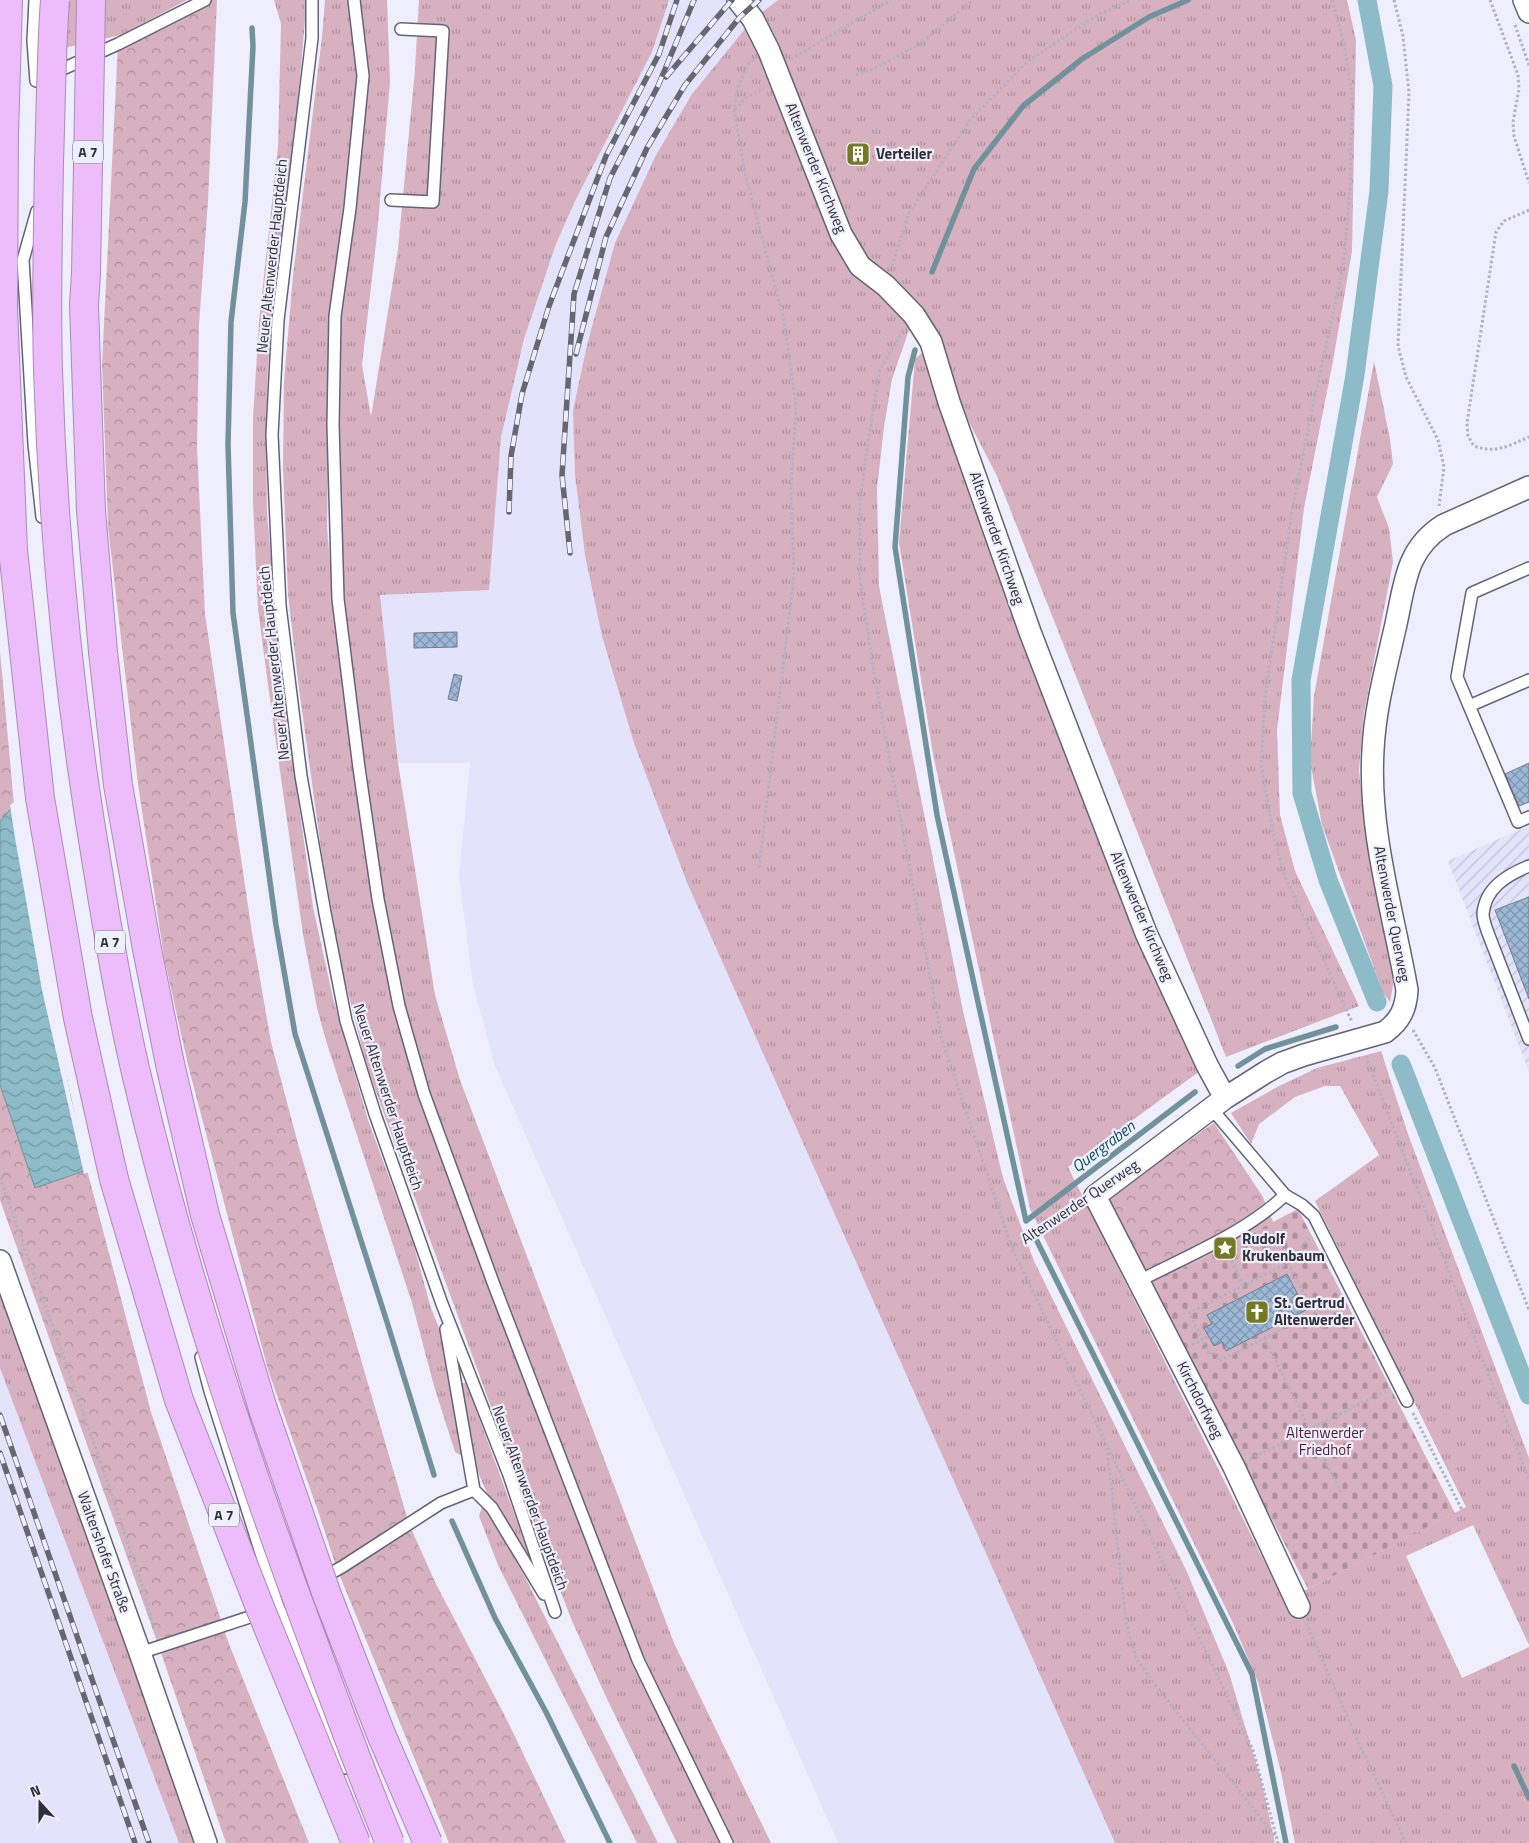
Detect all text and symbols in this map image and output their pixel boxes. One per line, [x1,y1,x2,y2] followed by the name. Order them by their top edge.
[780,99,853,237] street label: Altenwerder Kirchweg
[73,140,103,163] road number: A 7
[845,141,871,167] building icon: Verteiler
[876,142,933,165] place label: Verteiler
[250,158,293,354] street label: Neuer Altenwerder Hauptdeich
[964,468,1031,608] street label: Altenwerder Kirchweg
[252,565,295,761] street label: Neuer Altenwerder Hauptdeich
[1368,844,1417,984] street label: Altenwerder Querweg
[1105,847,1180,985] street label: Altenwerder Kirchweg
[95,930,125,954] road number: A 7
[347,1001,430,1193] street label: Neuer Altenwerder Hauptdeich
[1066,1114,1141,1178] water label: Quergraben
[1016,1153,1144,1250] street label: Altenwerder Querweg
[1242,1227,1325,1267] place label: Rudolf Krukenbaum
[1212,1235,1238,1261] place icon: Rudolf Krukenbaum
[1274,1291,1355,1331] place label: St. Gertrud Altenwerder
[1244,1299,1270,1325] church icon: St. Gertrud Altenwerder
[1171,1357,1230,1443] street label: Kirchdorfweg
[486,1402,575,1593] street label: Neuer Altenwerder Hauptdeich
[1286,1421,1364,1461] park label: Altenwerder Friedhof
[72,1488,137,1616] street label: Waltershofer Straße
[209,1504,239,1526] road number: A 7
[15,1778,65,1828] north arrow
[27,1779,43,1802] text: N

